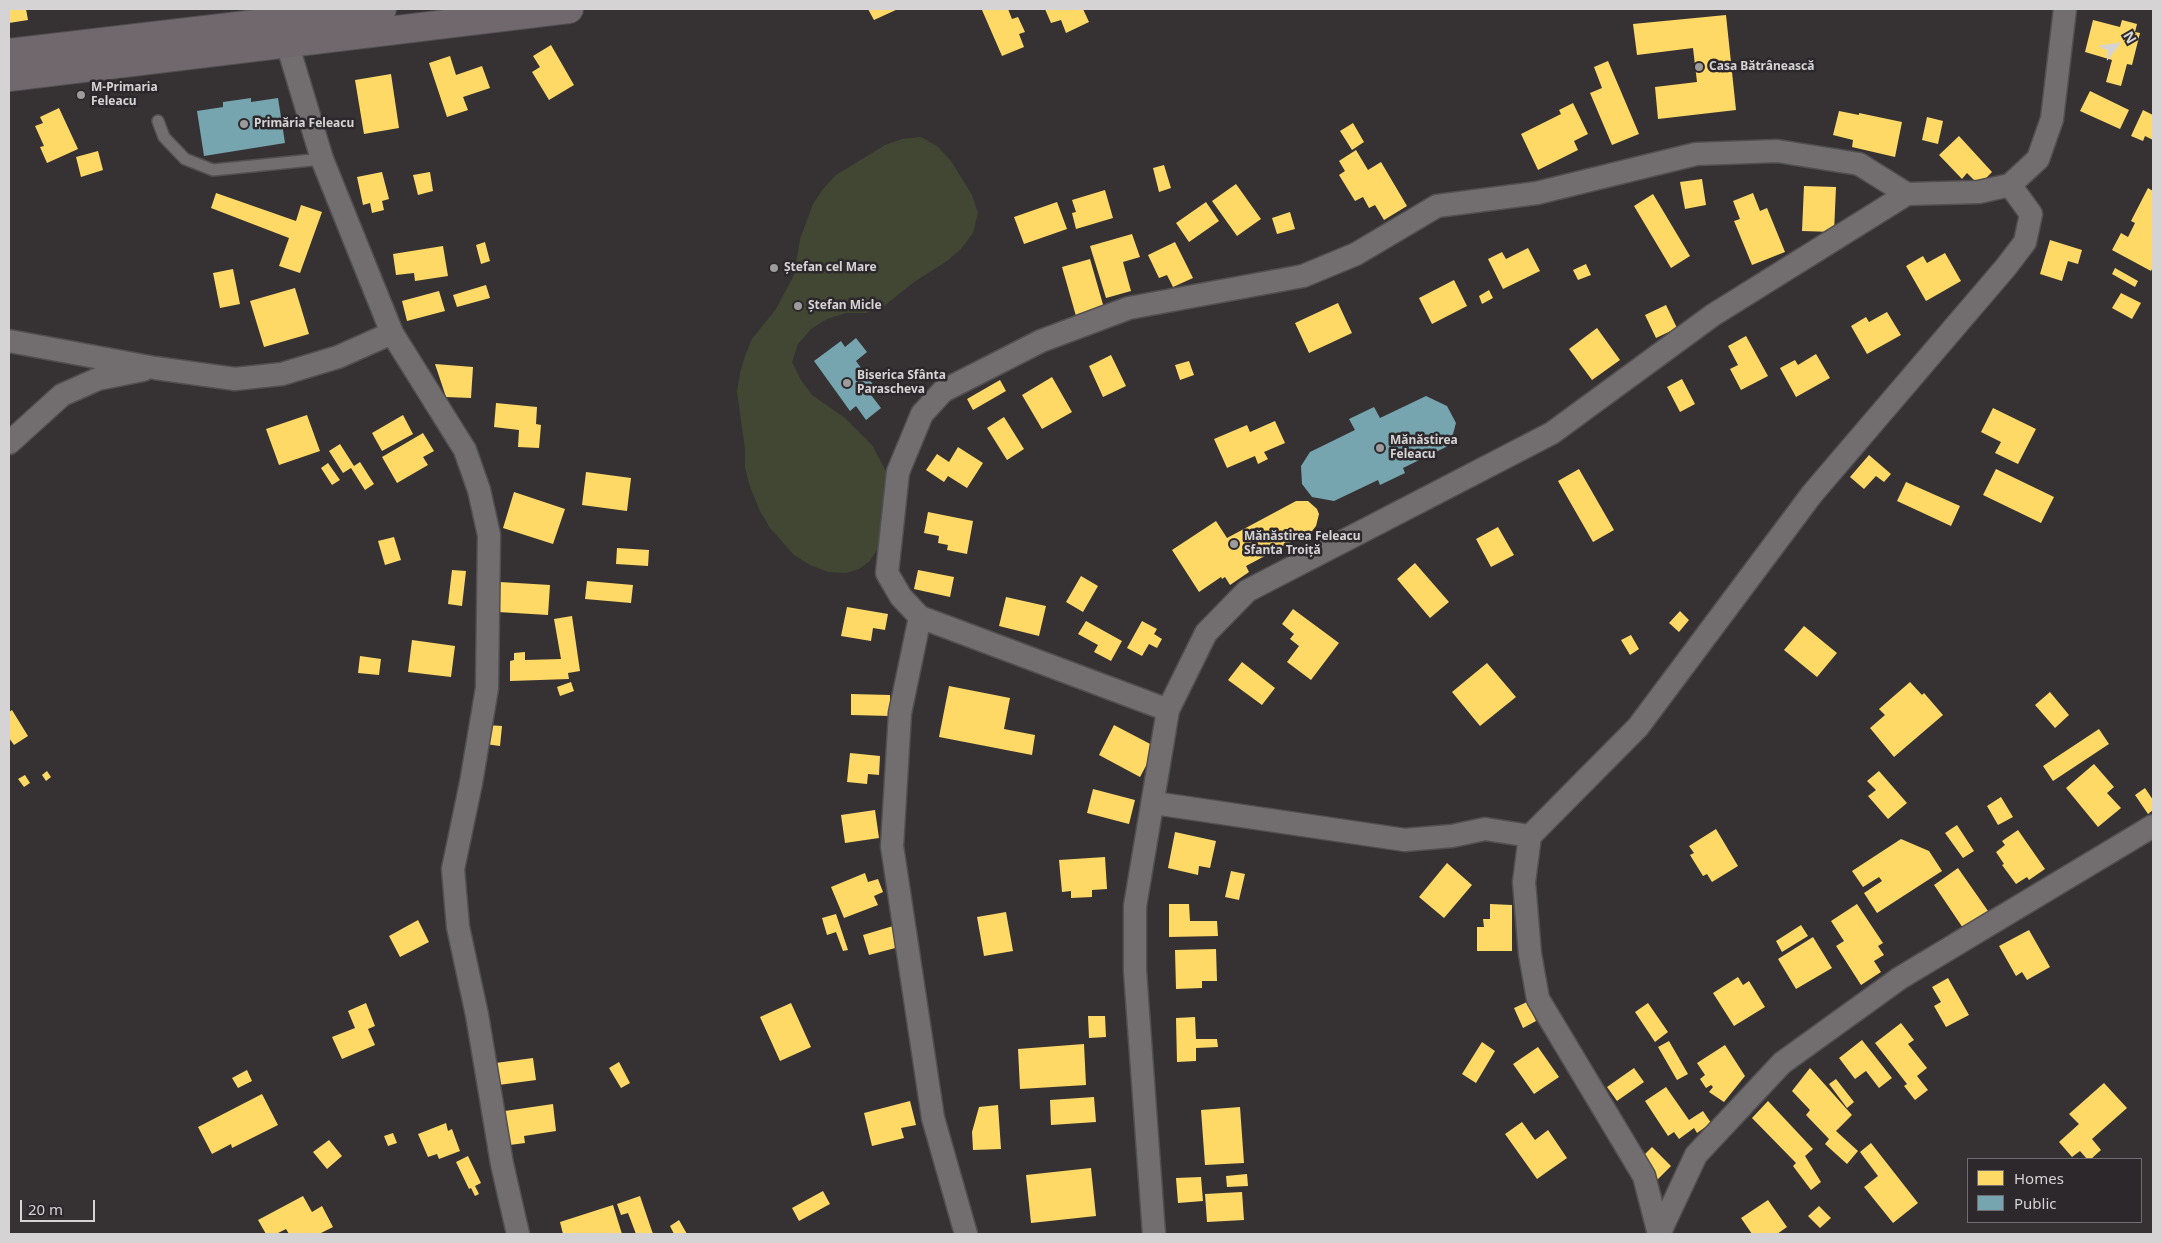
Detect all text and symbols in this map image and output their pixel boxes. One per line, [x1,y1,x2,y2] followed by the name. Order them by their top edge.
[2092,20,2142,70] north arrow
[2119,28,2141,47] text: N
[1709,60,1814,74] place label: Casa Bătrânească
[1693,61,1705,73] marker: Casa Bătrânească
[91,81,158,109] place label: M-Primaria Feleacu
[75,89,87,101] marker: M-Primaria Feleacu
[254,117,354,131] place label: Primăria Feleacu
[238,118,250,130] marker: Primăria Feleacu
[784,261,877,275] place label: Ștefan cel Mare
[768,262,780,274] marker: Ștefan cel Mare
[808,299,882,313] place label: Ștefan Micle
[792,300,804,312] marker: Ștefan Micle
[857,369,946,397] place label: Biserica Sfânta Parascheva
[841,377,853,389] marker: Biserica Sfânta Parascheva
[1390,434,1458,462] place label: Mănăstirea Feleacu
[1374,442,1386,454] marker: Mănăstirea Feleacu
[1244,530,1361,558] place label: Mănăstirea Feleacu Sfanta Troiță
[1228,538,1240,550] marker: Mănăstirea Feleacu Sfanta Troiță
[1967,1158,2142,1223] legend
[2014,1168,2064,1188] text: Homes
[22,1190,98,1222] scale bar
[2014,1193,2057,1213] text: Public
[28,1199,63,1219] text: 20 m

